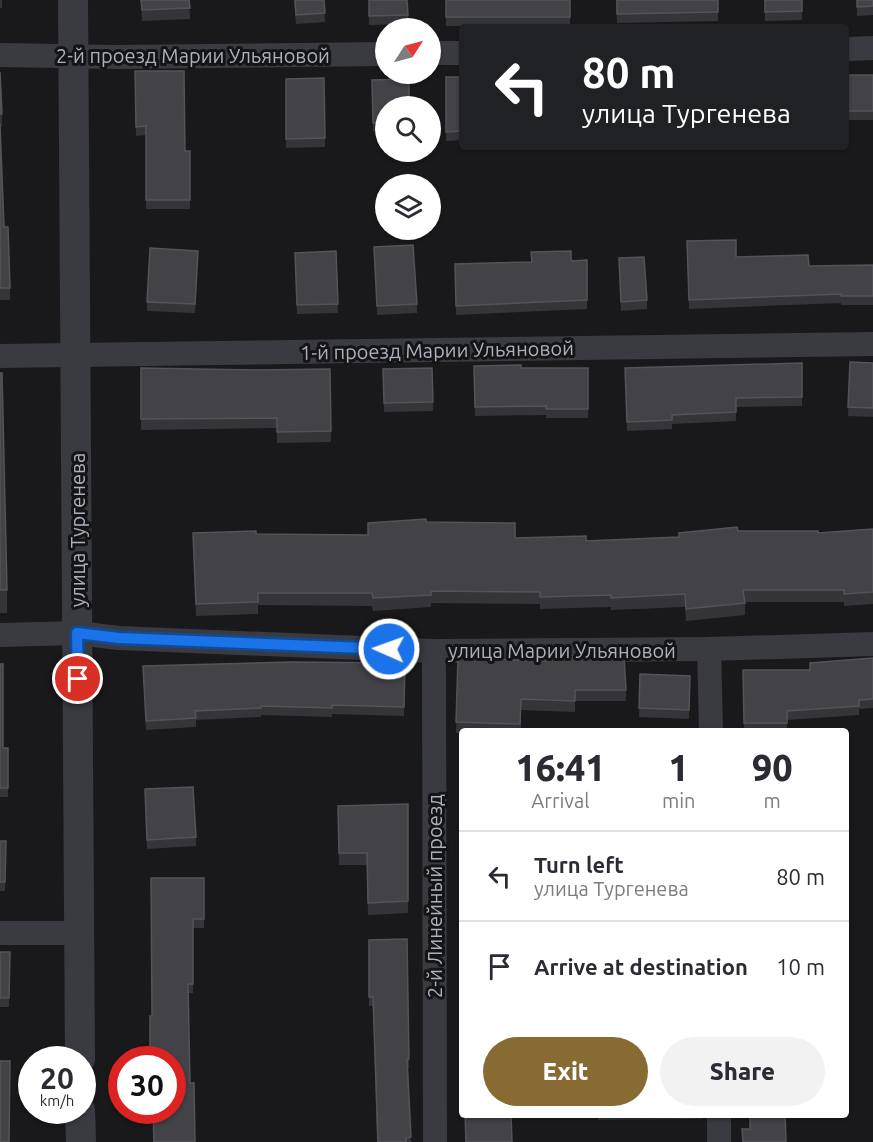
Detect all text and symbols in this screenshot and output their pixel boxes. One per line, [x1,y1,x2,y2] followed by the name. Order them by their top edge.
[375,18,441,84] north arrow
[375,18,441,240] map controls
[56,44,330,67] street label: 2-й проезд Марии Ульяновой
[483,48,561,126] icon: left
[582,49,676,96] text: 80 m
[375,96,441,162] button: search
[582,98,791,128] text: улица Тургенева
[375,174,441,240] button: layers
[300,336,574,364] street label: 1-й проезд Марии Ульяновой
[66,453,89,607] street label: улица Тургенева
[357,617,421,681] position arrow
[448,639,676,662] street label: улица Марии Ульяновой
[52,653,103,704] pin
[61,662,94,695] icon: arrive
[515,747,606,788] text: 16:41
[669,747,689,788] text: 1
[752,747,793,788] text: 90
[531,789,590,812] text: Arrival
[662,789,696,812] text: min
[764,789,781,812] text: m
[423,794,446,998] street label: 2-й Линейный проезд
[534,852,624,877] text: Turn left
[483,860,516,893] icon: left
[776,864,825,889] text: 80 m
[534,877,689,900] text: улица Тургенева
[483,950,516,983] icon: arrive
[534,954,748,979] text: Arrive at destination
[776,954,825,979] text: 10 m
[483,1037,648,1106] button: Exit
[660,1037,825,1106] button: Share
[108,1046,186,1124] speed limit sign: 30
[40,1061,74,1095] text: 20
[40,1092,74,1109] text: km/h

